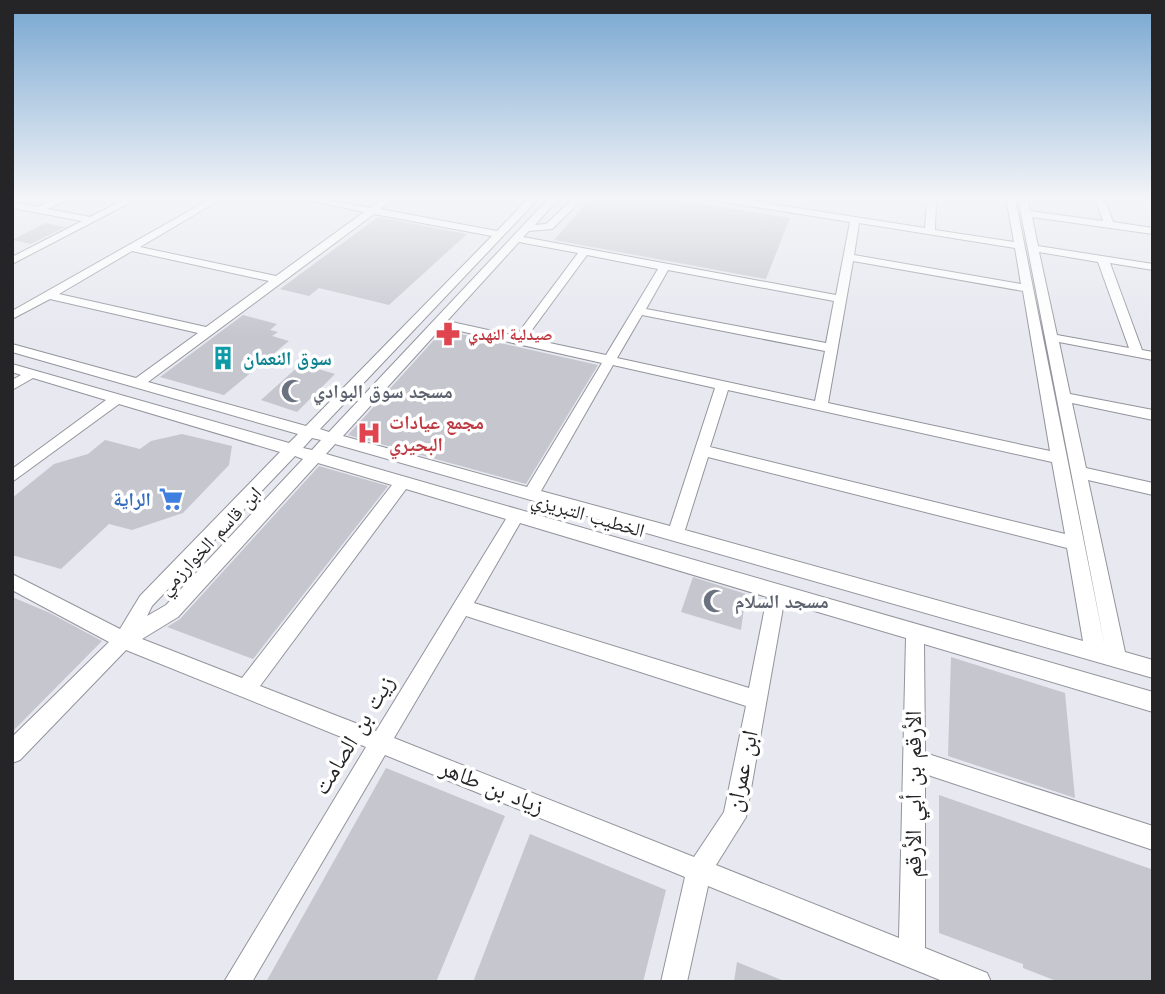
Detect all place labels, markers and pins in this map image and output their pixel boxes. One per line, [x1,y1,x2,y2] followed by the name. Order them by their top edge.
[434,320,462,348] pharmacy icon: صيدلية النهدي
[468,325,552,346] place label: صيدلية النهدي
[209,344,237,372] building icon: سوق النعمان
[243,347,332,370] place label: سوق النعمان
[279,377,307,405] mosque icon: مسجد سوق البوادي
[313,380,453,406] place label: مسجد سوق البوادي
[389,411,484,459] place label: مجمع عيادات البحيري
[355,419,383,447] hospital icon: مجمع عيادات البحيري
[157,485,185,513] supermarket icon: الراية
[113,488,151,511] place label: الراية
[701,587,729,615] mosque icon: مسجد السلام
[735,590,829,615] place label: مسجد السلام

